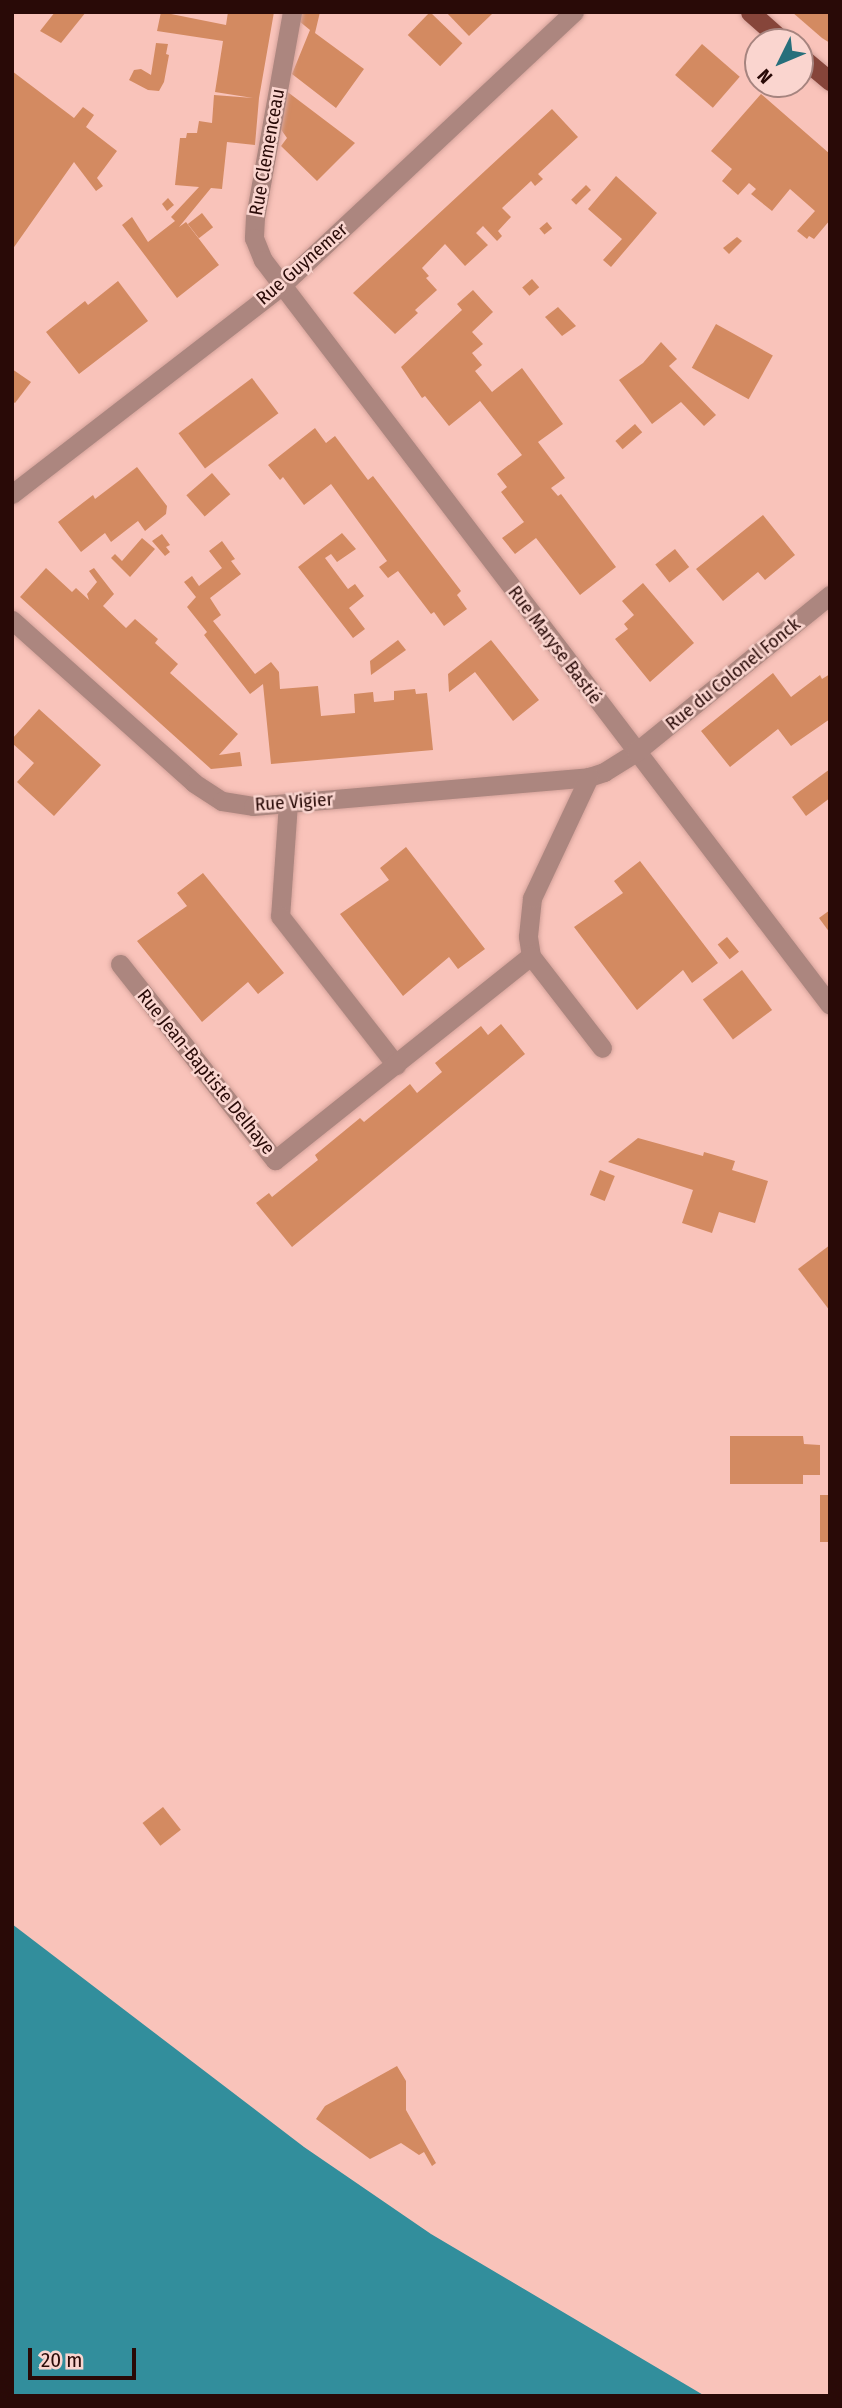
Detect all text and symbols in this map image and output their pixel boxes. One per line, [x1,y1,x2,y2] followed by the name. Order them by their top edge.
[744,28,814,98] north arrow
[752,64,777,88] text: N
[245,87,289,217] street label: Rue Clemenceau
[252,218,352,310] street label: Rue Guynemer
[503,581,607,709] street label: Rue Maryse Bastié
[661,613,805,735] street label: Rue du Colonel Fonck
[254,788,334,816] street label: Rue Vigier
[132,985,280,1159] street label: Rue Jean-Baptiste Delhaye
[32,2334,140,2378] scale bar
[41,2347,82,2373] text: 20 m

